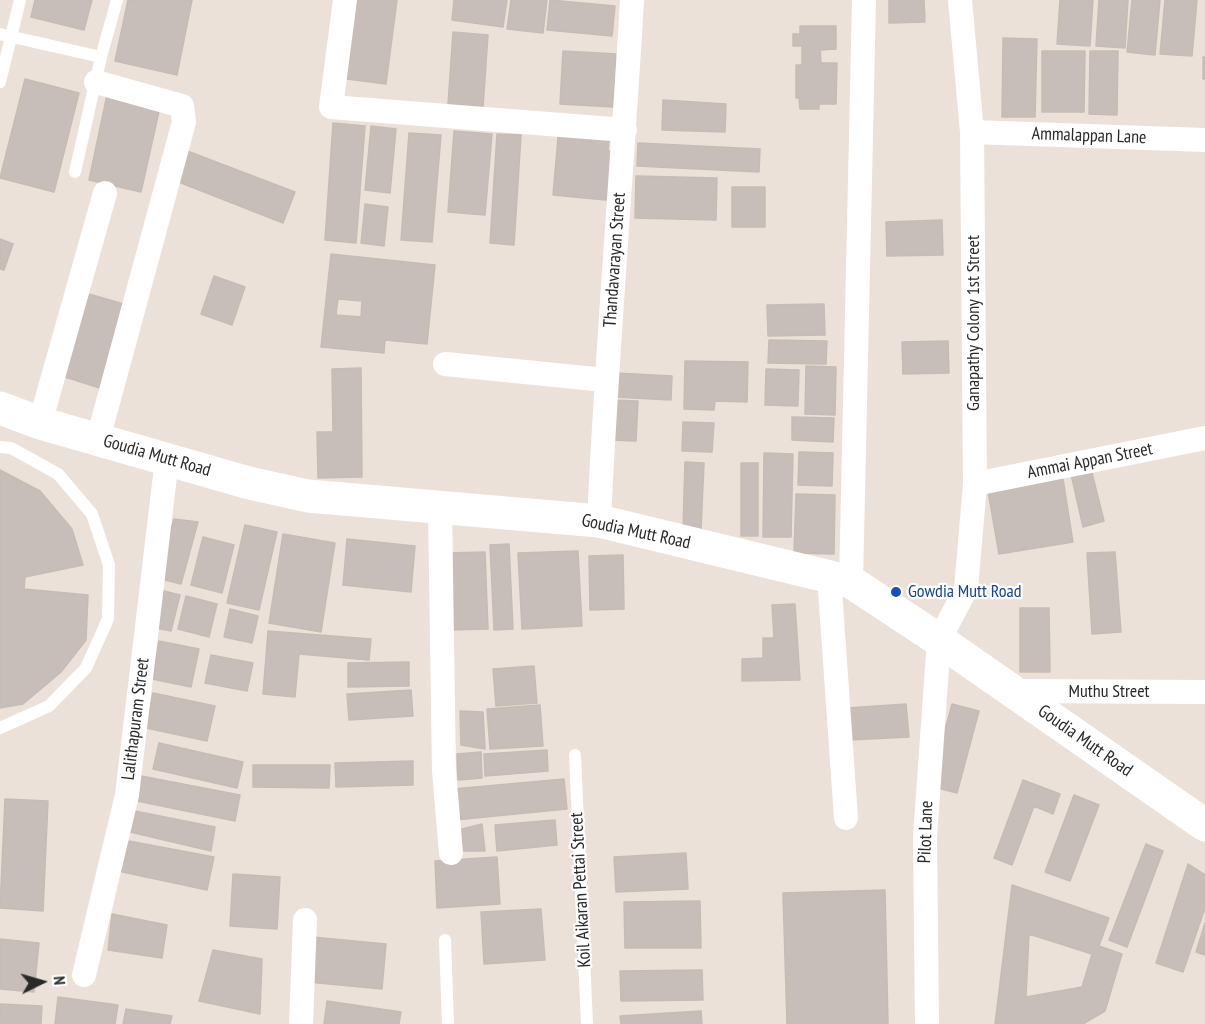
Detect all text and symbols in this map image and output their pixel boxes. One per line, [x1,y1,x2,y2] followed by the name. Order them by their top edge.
[1031,123,1147,149] street label: Ammalappan Lane
[600,192,630,328] street label: Thandavarayan Street
[963,235,985,411] street label: Ganapathy Colony 1st Street
[101,430,213,482] street label: Goudia Mutt Road
[1025,438,1155,484] street label: Ammai Appan Street
[580,510,692,554] street label: Goudia Mutt Road
[908,581,1022,603] place label: Gowdia Mutt Road
[889,585,903,599] marker: Gowdia Mutt Road
[118,657,154,781] street label: Lalithapuram Street
[1068,681,1150,703] street label: Muthu Street
[1033,700,1137,782] street label: Goudia Mutt Road
[914,800,938,864] street label: Pilot Lane
[566,812,596,968] street label: Koil Aikaran Pettai Street
[12,952,72,1012] north arrow
[50,975,70,986] text: N

